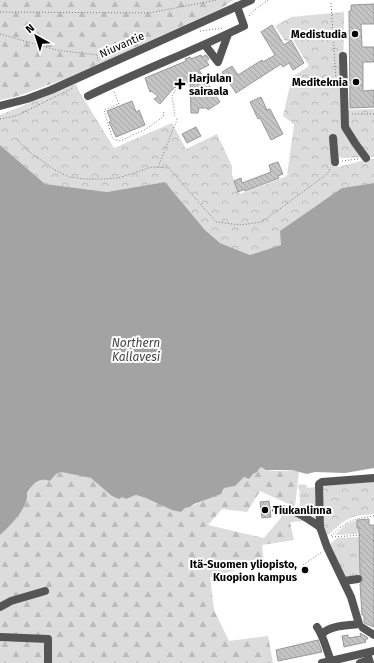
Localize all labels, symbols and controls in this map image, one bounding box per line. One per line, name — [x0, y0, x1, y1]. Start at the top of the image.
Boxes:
north arrow — [16, 16, 56, 56]
text: N — [23, 21, 37, 36]
place label: Medistudia — [291, 28, 347, 41]
street label: Niuvantie — [98, 29, 146, 61]
marker: Medistudia — [350, 29, 360, 39]
place label: Harjulan sairaala — [189, 72, 232, 98]
place label: Mediteknia — [292, 76, 348, 89]
marker: Mediteknia — [351, 77, 361, 87]
marker: Harjulan sairaala — [174, 78, 186, 90]
water label: Northern Kallavesi — [112, 336, 161, 364]
place label: Tiukanlinna — [273, 504, 332, 517]
marker: Tiukanlinna — [260, 505, 270, 515]
place label: Itä-Suomen yliopisto, Kuopion kampus — [190, 558, 298, 584]
marker: Itä-Suomen yliopisto, Kuopion kampus — [300, 565, 310, 575]

